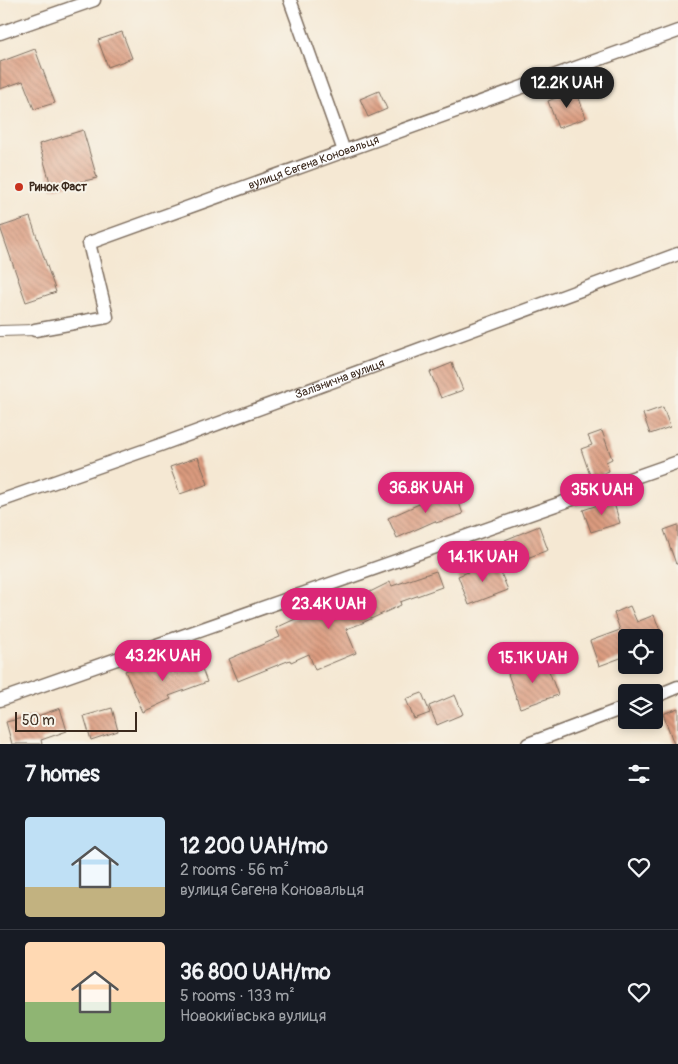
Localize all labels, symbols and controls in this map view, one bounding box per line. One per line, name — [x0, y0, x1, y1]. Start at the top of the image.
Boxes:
pin: 12.2K UAH — [510, 66, 624, 109]
text: 12.2K UAH — [531, 73, 603, 93]
street label: вулиця Євгена Коновальця — [246, 132, 381, 193]
place label: Ринок Фаст — [29, 180, 88, 195]
marker: Ринок Фаст — [13, 181, 25, 193]
street label: Залізнична вулиця — [293, 355, 387, 402]
pin: 36.8K UAH — [369, 472, 483, 514]
pin: 35K UAH — [556, 474, 648, 516]
text: 36.8K UAH — [389, 478, 463, 498]
text: 35K UAH — [571, 480, 633, 500]
pin: 14.1K UAH — [426, 540, 540, 583]
text: 14.1K UAH — [448, 547, 518, 567]
pin: 23.4K UAH — [272, 588, 386, 630]
text: 23.4K UAH — [292, 594, 366, 614]
map controls — [618, 629, 663, 729]
button: locate — [618, 629, 663, 674]
pin: 43.2K UAH — [106, 640, 220, 682]
pin: 15.1K UAH — [476, 642, 590, 684]
text: 43.2K UAH — [126, 646, 200, 666]
text: 15.1K UAH — [499, 648, 567, 668]
button: layers — [618, 684, 663, 729]
scale bar — [15, 709, 138, 732]
text: 50 m — [22, 712, 55, 729]
icon: filters — [625, 760, 653, 788]
text: 7 homes — [25, 761, 100, 788]
text: 12 200 UAH/mo — [180, 833, 328, 860]
icon: home — [65, 837, 125, 897]
icon: heart — [625, 853, 653, 881]
text: 2 rooms · 56 m² — [180, 860, 289, 880]
text: вулиця Євгена Коновальця — [180, 880, 364, 900]
text: 36 800 UAH/mo — [180, 959, 331, 986]
icon: home — [65, 962, 125, 1022]
icon: heart — [625, 978, 653, 1006]
text: 5 rooms · 133 m² — [180, 986, 295, 1006]
text: Новокиївська вулиця — [180, 1006, 326, 1026]

